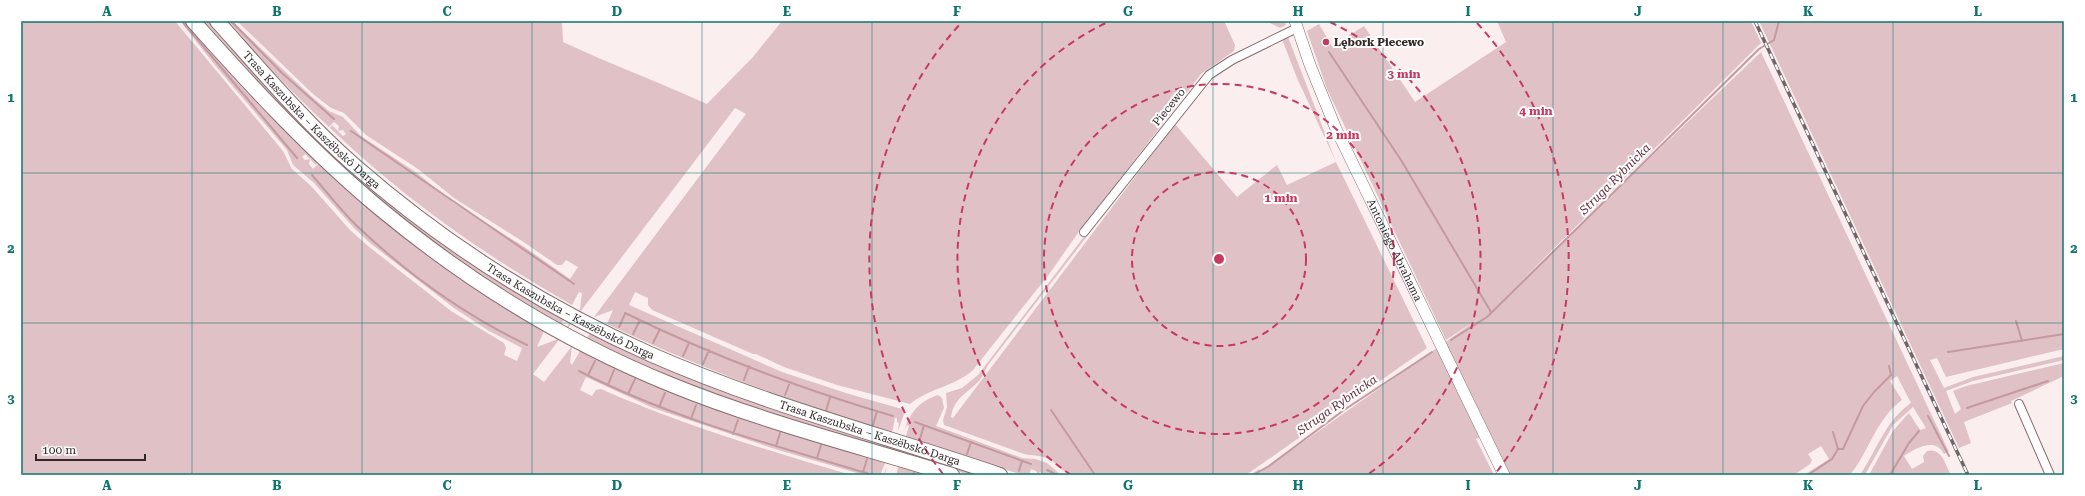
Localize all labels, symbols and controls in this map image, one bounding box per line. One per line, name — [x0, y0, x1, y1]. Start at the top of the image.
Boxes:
text: A — [102, 4, 112, 19]
text: B — [272, 4, 282, 19]
text: C — [442, 4, 452, 19]
text: D — [612, 4, 622, 19]
text: E — [783, 4, 791, 19]
text: F — [953, 4, 961, 19]
text: G — [1123, 4, 1133, 19]
text: H — [1293, 4, 1304, 19]
text: I — [1465, 4, 1471, 19]
text: J — [1634, 4, 1642, 19]
text: K — [1803, 4, 1814, 19]
text: L — [1974, 4, 1982, 19]
place label: Lębork Piecewo — [1334, 36, 1424, 49]
marker: Lębork Piecewo — [1321, 37, 1331, 47]
street label: Trasa Kaszubska – Kaszëbskô Darga — [240, 48, 383, 191]
text: 3 min — [1387, 67, 1421, 81]
street label: Piecewo — [1150, 85, 1188, 128]
text: 1 — [7, 90, 15, 105]
text: 1 — [2070, 90, 2078, 105]
text: 4 min — [1519, 104, 1553, 118]
text: 2 min — [1326, 128, 1360, 142]
water label: Struga Rybnicka — [1576, 141, 1653, 218]
text: 1 min — [1264, 191, 1298, 205]
street label: Antoniego Abrahama — [1364, 197, 1425, 303]
text: 2 — [7, 241, 15, 256]
text: 2 — [2070, 241, 2078, 256]
centre of rings — [1212, 252, 1226, 266]
street label: Trasa Kaszubska – Kaszëbskô Darga — [484, 260, 657, 362]
water label: Struga Rybnicka — [1294, 372, 1380, 438]
text: 3 — [7, 391, 15, 406]
text: 3 — [2070, 391, 2078, 406]
street label: Trasa Kaszubska – Kaszëbskô Darga — [778, 398, 962, 468]
scale bar — [36, 436, 145, 462]
text: 100 m — [42, 443, 76, 457]
text: A — [102, 478, 112, 493]
text: B — [272, 478, 282, 493]
text: C — [442, 478, 452, 493]
text: D — [612, 478, 622, 493]
text: E — [783, 478, 791, 493]
text: F — [953, 478, 961, 493]
text: G — [1123, 478, 1133, 493]
text: H — [1293, 478, 1304, 493]
text: I — [1465, 478, 1471, 493]
text: J — [1634, 478, 1642, 493]
text: K — [1803, 478, 1814, 493]
text: L — [1974, 478, 1982, 493]

